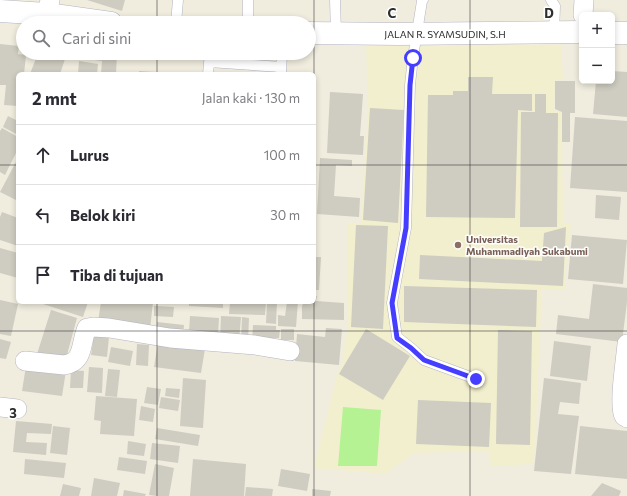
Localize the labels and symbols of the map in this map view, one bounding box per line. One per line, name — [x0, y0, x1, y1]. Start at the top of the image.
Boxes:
text: C — [388, 5, 397, 21]
text: D — [544, 5, 554, 21]
street label: JALAN R. SYAMSUDIN, S.H — [384, 28, 506, 40]
route start — [404, 49, 422, 67]
place label: Universitas Muhammadiyah Sukabumi — [466, 233, 588, 257]
marker: Universitas Muhammadiyah Sukabumi — [453, 240, 463, 250]
route end — [467, 370, 485, 388]
text: 3 — [9, 405, 17, 421]

